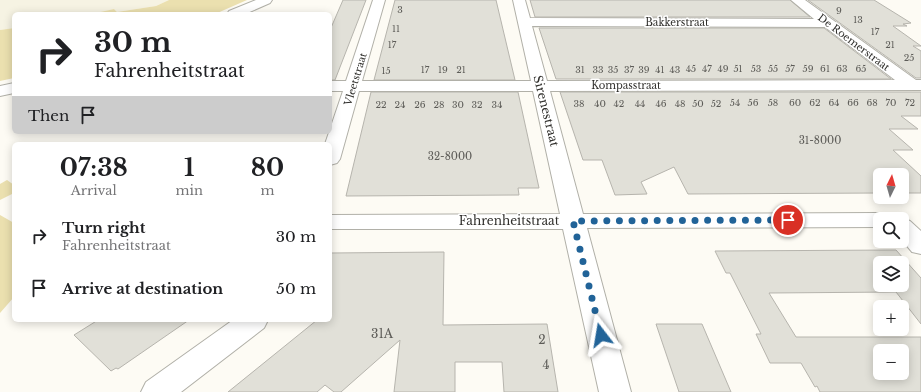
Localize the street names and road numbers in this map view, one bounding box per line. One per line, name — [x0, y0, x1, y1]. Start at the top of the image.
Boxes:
street label: De Roemerstraat — [815, 11, 892, 74]
street label: Bakkerstraat — [645, 16, 709, 29]
street label: Vleetstraat — [341, 51, 370, 108]
street label: Sirenestraat — [530, 74, 563, 149]
street label: Kompasstraat — [591, 79, 661, 92]
street label: Fahrenheitstraat — [459, 213, 560, 228]

